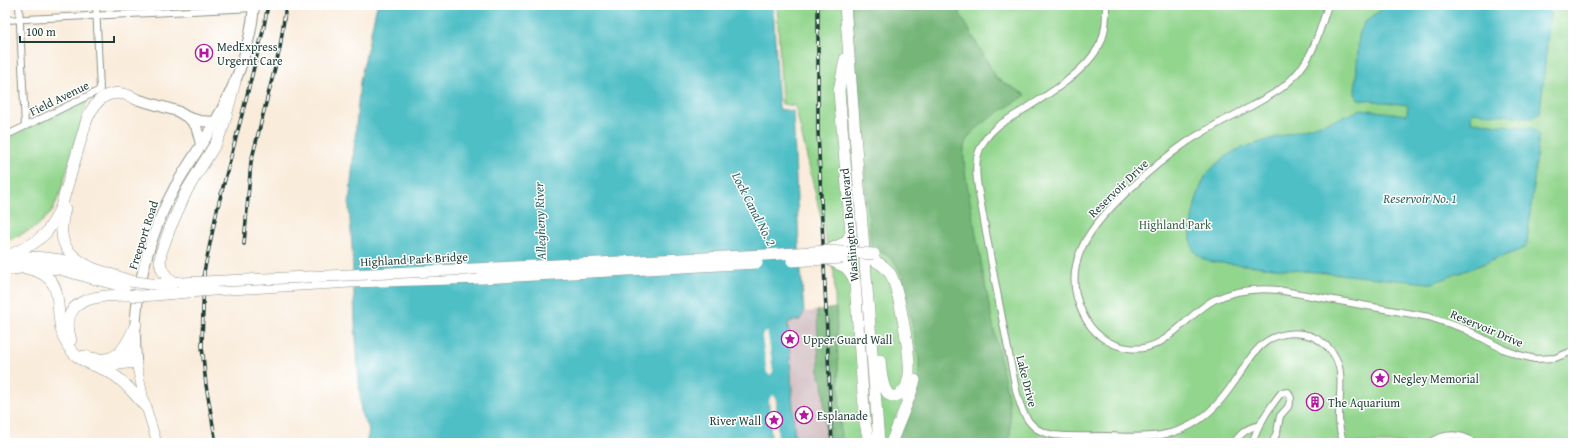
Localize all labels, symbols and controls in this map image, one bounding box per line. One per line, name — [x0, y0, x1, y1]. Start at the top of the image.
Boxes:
scale bar — [20, 18, 114, 44]
text: 100 m — [26, 23, 56, 40]
place label: MedExpress Urgernt Care — [217, 38, 283, 69]
hospital icon: MedExpress Urgernt Care — [194, 43, 214, 63]
street label: Field Avenue — [26, 76, 92, 120]
street label: Reservoir Drive — [1084, 155, 1152, 221]
street label: Washington Boulevard — [836, 167, 862, 282]
water label: Lock Canal No. 2 — [727, 168, 781, 250]
water label: Allegheny River — [529, 181, 551, 261]
water label: Reservoir No. 1 — [1382, 189, 1457, 208]
street label: Freeport Road — [124, 198, 162, 272]
park label: Highland Park — [1139, 216, 1212, 233]
street label: Highland Park Bridge — [360, 248, 469, 270]
street label: Reservoir Drive — [1448, 305, 1526, 351]
place icon: Upper Guard Wall — [780, 329, 800, 349]
place label: Upper Guard Wall — [803, 331, 893, 348]
street label: Lake Drive — [1012, 353, 1042, 409]
place icon: Negley Memorial — [1370, 368, 1390, 388]
place label: Negley Memorial — [1393, 370, 1479, 387]
building icon: The Aquarium — [1305, 392, 1325, 412]
place label: The Aquarium — [1328, 394, 1400, 411]
place icon: Esplanade — [794, 405, 814, 425]
place label: Esplanade — [817, 407, 868, 424]
place icon: River Wall — [764, 410, 784, 430]
place label: River Wall — [710, 412, 762, 429]

